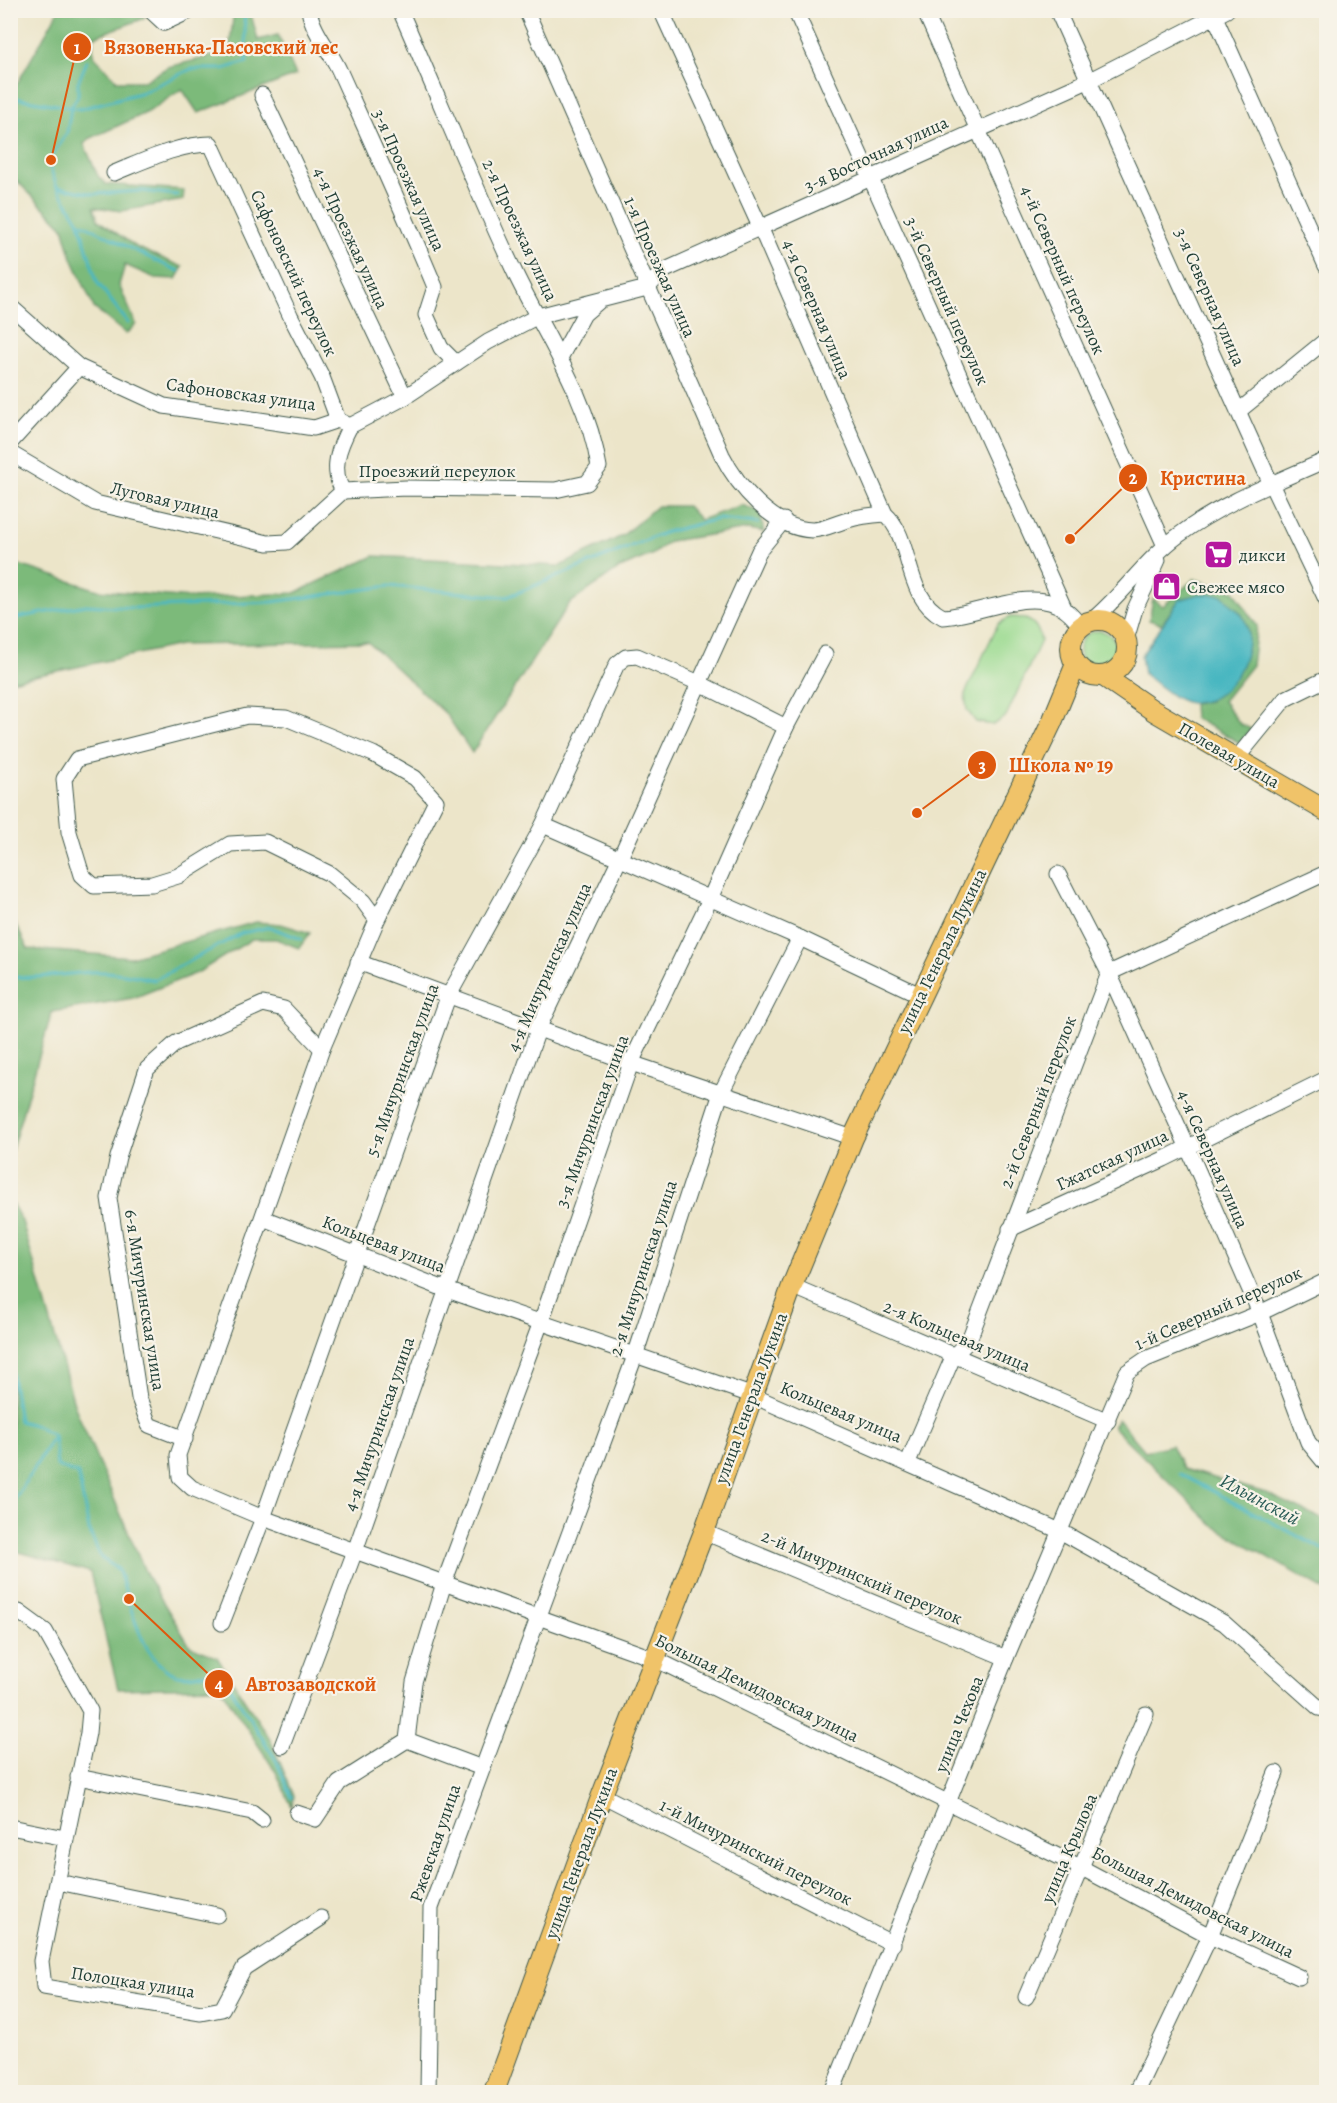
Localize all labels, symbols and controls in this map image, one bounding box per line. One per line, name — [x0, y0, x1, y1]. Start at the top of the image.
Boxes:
callout: Вязовенька-Пасовский лес — [62, 28, 350, 66]
text: Вязовенька-Пасовский лес — [104, 34, 338, 61]
text: 1 — [74, 36, 81, 60]
street label: 3-я Проезжая улица — [367, 105, 451, 255]
street label: 3-я Восточная улица — [800, 110, 953, 198]
street label: 2-я Проезжая улица — [477, 155, 564, 306]
street label: 4-я Проезжая улица — [308, 163, 395, 313]
street label: 4-й Северный переулок — [1015, 182, 1111, 358]
street label: Сафоновский переулок — [245, 186, 343, 360]
street label: 1-я Проезжая улица — [618, 193, 702, 342]
street label: 3-й Северный переулок — [899, 213, 995, 389]
street label: 3-я Северная улица — [1169, 224, 1251, 370]
street label: 4-я Северная улица — [777, 236, 857, 383]
street label: Сафоновская улица — [165, 372, 318, 416]
street label: Проезжий переулок — [358, 459, 516, 483]
callout: Кристина — [1118, 459, 1258, 497]
text: Кристина — [1160, 465, 1247, 492]
text: 2 — [1129, 466, 1138, 490]
street label: Луговая улица — [108, 476, 222, 524]
supermarket icon: дикси — [1202, 539, 1234, 571]
place label: дикси — [1238, 543, 1286, 567]
shop icon: Свежее мясо — [1150, 571, 1182, 603]
place label: Свежее мясо — [1187, 575, 1285, 599]
street label: Полевая улица — [1174, 716, 1285, 794]
callout: Школа № 19 — [967, 746, 1125, 784]
text: Школа № 19 — [1009, 752, 1113, 779]
text: 3 — [978, 754, 986, 778]
street label: улица Генерала Лукина — [891, 864, 993, 1038]
street label: 4-я Мичуринская улица — [501, 878, 597, 1055]
street label: 5-я Мичуринская улица — [359, 979, 445, 1160]
street label: 2-й Северный переулок — [994, 1012, 1082, 1192]
street label: 3-я Мичуринская улица — [550, 1031, 635, 1211]
street label: 4-я Северная улица — [1172, 1086, 1255, 1233]
street label: Гжатская улица — [1052, 1123, 1173, 1196]
street label: 2-я Мичуринская улица — [603, 1176, 683, 1359]
street label: 6-я Мичуринская улица — [119, 1208, 171, 1393]
street label: Кольцевая улица — [319, 1209, 450, 1279]
street label: 1-й Северный переулок — [1131, 1260, 1305, 1356]
street label: 2-я Кольцевая улица — [880, 1294, 1035, 1378]
street label: улица Генерала Лукина — [708, 1308, 793, 1488]
street label: 4-я Мичуринская улица — [338, 1333, 420, 1514]
street label: Кольцевая улица — [776, 1376, 906, 1449]
water label: Ильинский — [1215, 1467, 1304, 1532]
street label: 2-й Мичуринский переулок — [758, 1524, 966, 1630]
street label: Большая Демидовская улица — [651, 1628, 864, 1748]
callout: Автозаводской — [204, 1665, 388, 1703]
text: Автозаводской — [245, 1671, 376, 1698]
street label: улица Чехова — [928, 1671, 990, 1777]
text: 4 — [215, 1672, 224, 1696]
street label: улица Генерала Лукина — [538, 1763, 623, 1943]
street label: Ржевская улица — [404, 1780, 467, 1905]
street label: улица Крылова — [1035, 1789, 1103, 1907]
street label: 1-й Мичуринский переулок — [655, 1793, 857, 1911]
street label: Большая Демидовская улица — [1088, 1840, 1299, 1964]
street label: Полоцкая улица — [69, 1960, 197, 2004]

